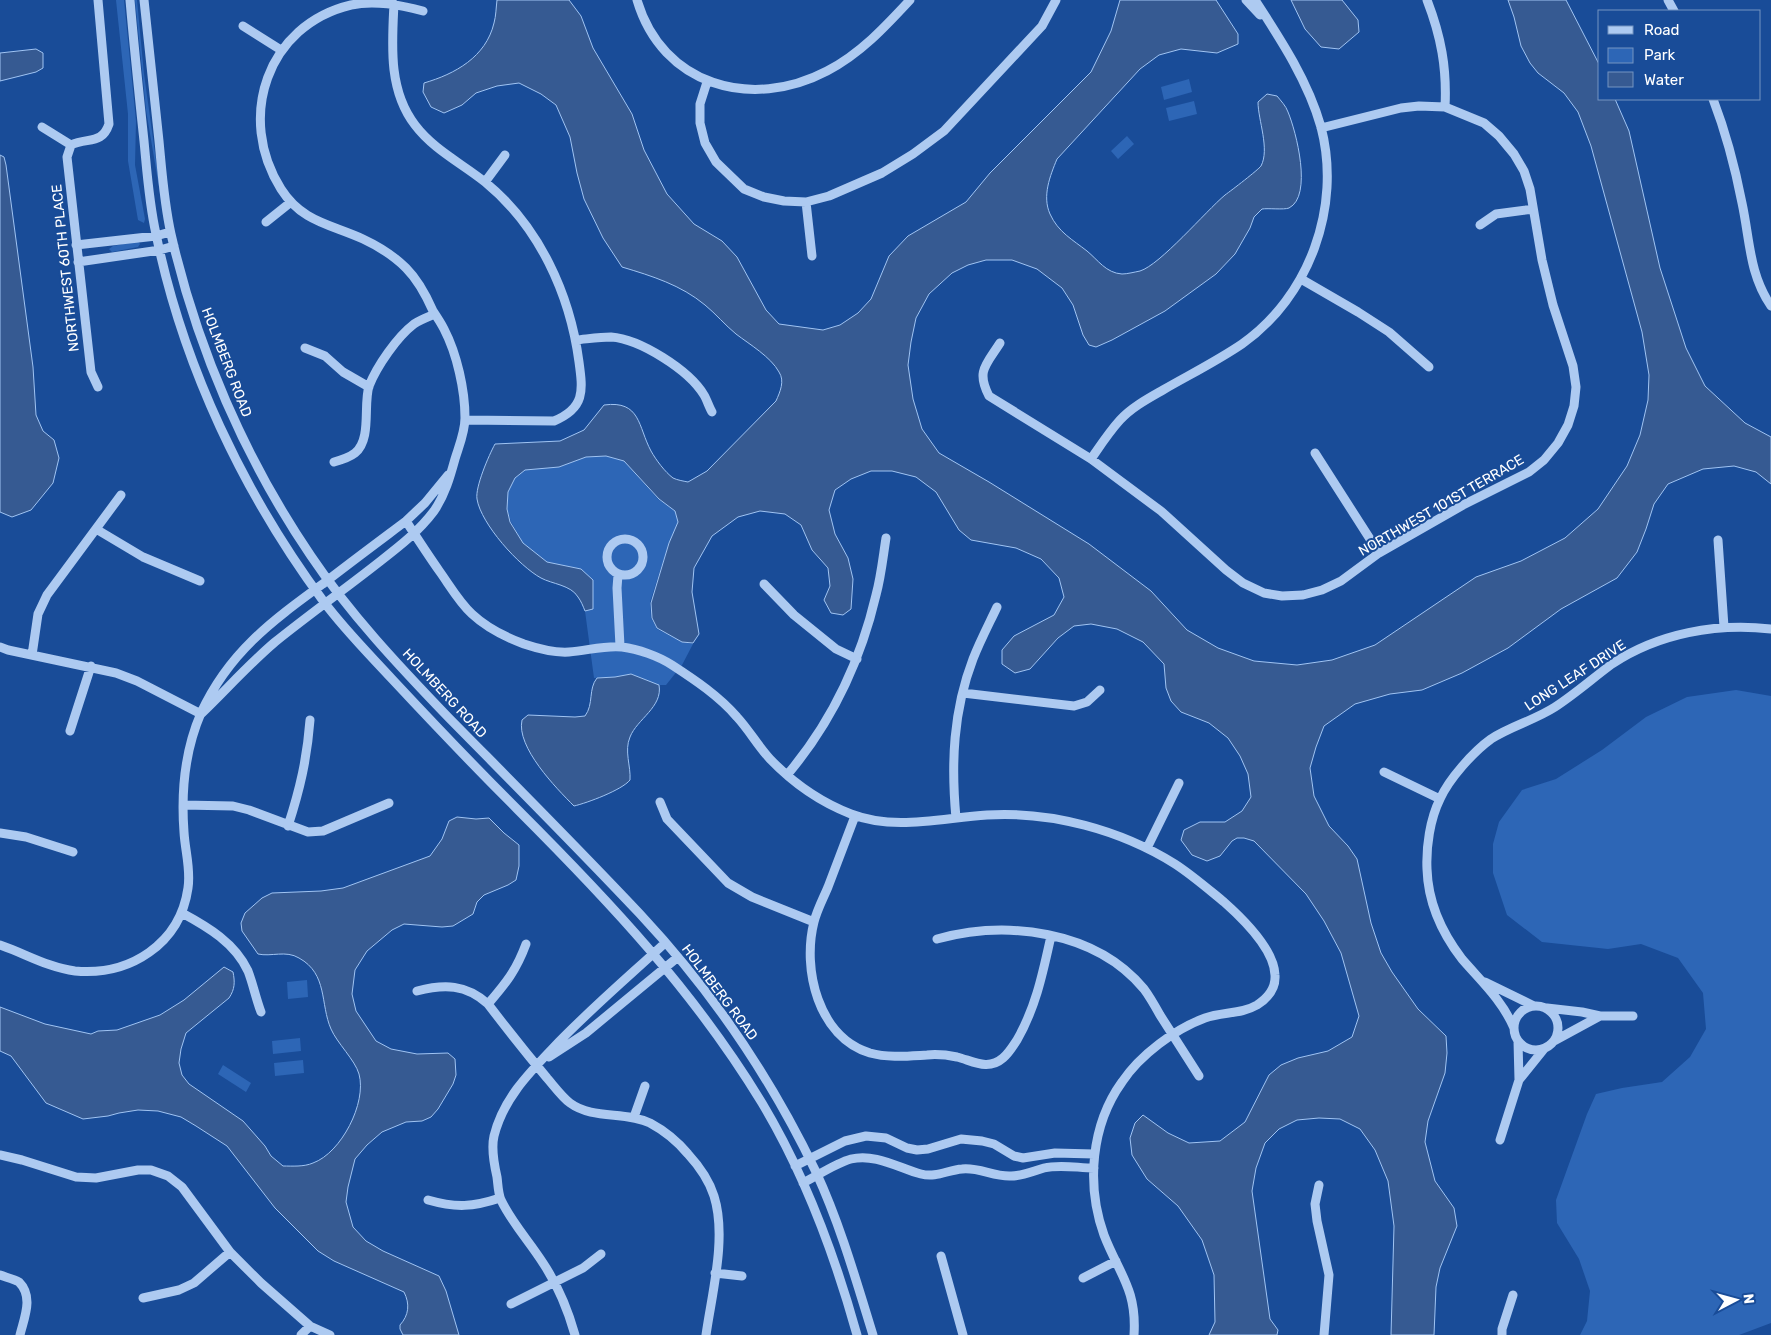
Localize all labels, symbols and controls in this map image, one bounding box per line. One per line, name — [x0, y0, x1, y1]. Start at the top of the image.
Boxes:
legend — [1598, 10, 1761, 100]
text: Road — [1644, 21, 1680, 39]
text: Park — [1644, 46, 1675, 64]
text: Water — [1644, 71, 1684, 89]
street label: NORTHWEST 60TH PLACE — [48, 183, 83, 353]
street label: HOLMBERG ROAD — [198, 305, 255, 419]
street label: NORTHWEST 101ST TERRACE — [1356, 451, 1527, 560]
street label: LONG LEAF DRIVE — [1521, 636, 1629, 715]
street label: HOLMBERG ROAD — [399, 645, 490, 742]
street label: HOLMBERG ROAD — [678, 941, 761, 1044]
north arrow — [1711, 1275, 1761, 1325]
text: N — [1739, 1293, 1757, 1305]

